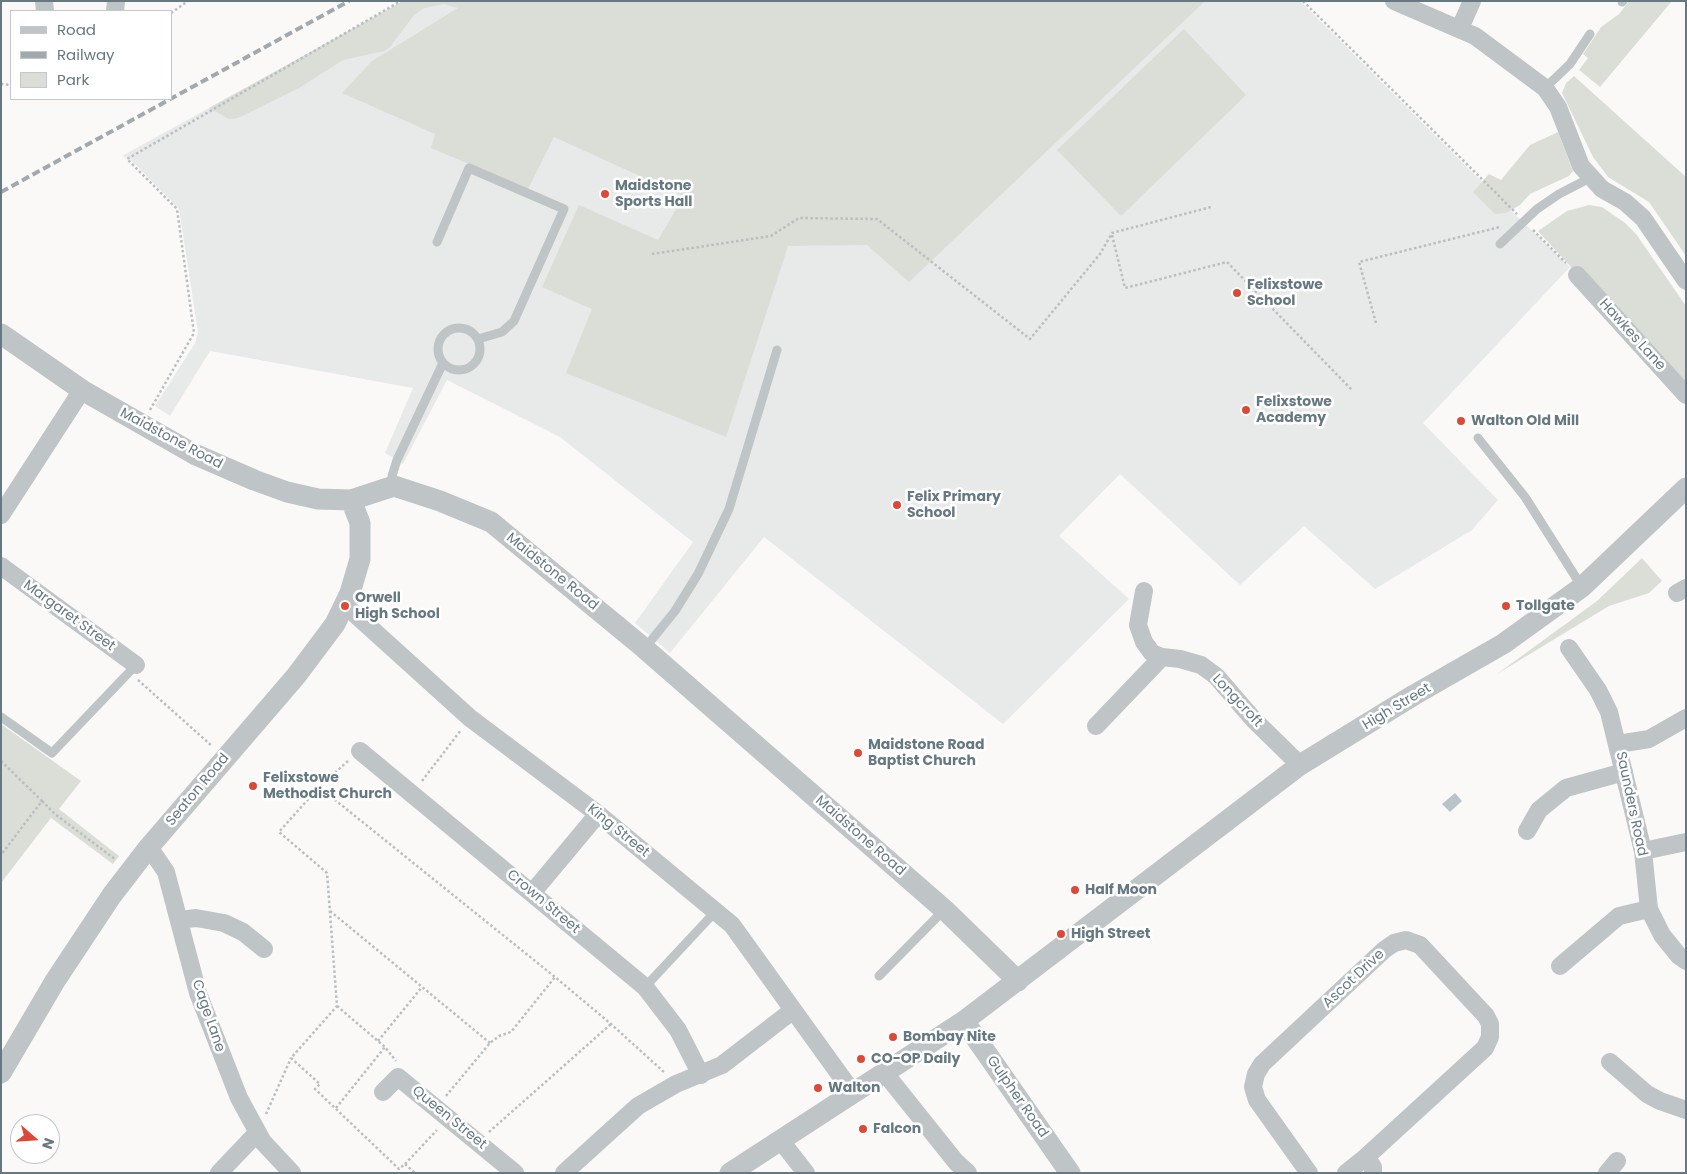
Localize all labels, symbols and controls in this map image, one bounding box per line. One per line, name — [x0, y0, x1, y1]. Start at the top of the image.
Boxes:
legend — [10, 10, 172, 100]
text: Road — [57, 19, 96, 40]
text: Railway — [57, 44, 115, 65]
text: Park — [57, 69, 89, 90]
place label: Maidstone Sports Hall — [615, 178, 692, 210]
marker: Maidstone Sports Hall — [599, 188, 611, 200]
place label: Felixstowe School — [1247, 277, 1323, 310]
marker: Felixstowe School — [1231, 287, 1243, 299]
street label: Hawkes Lane — [1595, 296, 1669, 374]
place label: Felixstowe Academy — [1256, 394, 1332, 427]
marker: Felixstowe Academy — [1240, 404, 1252, 416]
street label: Maidstone Road — [117, 405, 225, 473]
place label: Walton Old Mill — [1471, 413, 1579, 429]
marker: Walton Old Mill — [1455, 415, 1467, 427]
place label: Felix Primary School — [907, 489, 1001, 522]
marker: Felix Primary School — [891, 499, 903, 511]
street label: Maidstone Road — [503, 530, 601, 614]
street label: Margaret Street — [20, 577, 118, 655]
place label: Orwell High School — [355, 590, 440, 622]
place label: Tollgate — [1516, 598, 1575, 614]
marker: Orwell High School — [339, 600, 351, 612]
marker: Tollgate — [1500, 600, 1512, 612]
street label: Longcroft — [1208, 671, 1266, 731]
street label: High Street — [1360, 680, 1434, 734]
place label: Maidstone Road Baptist Church — [868, 737, 984, 770]
marker: Maidstone Road Baptist Church — [852, 747, 864, 759]
street label: Seaton Road — [163, 750, 233, 830]
street label: Saunders Road — [1612, 750, 1650, 858]
place label: Felixstowe Methodist Church — [263, 770, 392, 802]
marker: Felixstowe Methodist Church — [247, 780, 259, 792]
street label: Maidstone Road — [812, 792, 908, 880]
street label: King Street — [584, 801, 652, 861]
street label: Crown Street — [503, 867, 583, 937]
place label: Half Moon — [1085, 882, 1157, 898]
marker: Half Moon — [1069, 884, 1081, 896]
place label: High Street — [1071, 926, 1150, 942]
marker: High Street — [1055, 928, 1067, 940]
street label: Ascot Drive — [1320, 946, 1388, 1012]
street label: Cage Lane — [188, 978, 228, 1054]
place label: Bombay Nite — [903, 1029, 996, 1045]
marker: Bombay Nite — [887, 1031, 899, 1043]
place label: CO-OP Daily — [871, 1051, 960, 1067]
marker: CO-OP Daily — [855, 1053, 867, 1065]
street label: Gulpher Road — [983, 1053, 1051, 1141]
place label: Walton — [828, 1080, 880, 1096]
marker: Walton — [812, 1082, 824, 1094]
street label: Queen Street — [408, 1083, 490, 1153]
north arrow — [10, 1114, 60, 1164]
place label: Falcon — [873, 1121, 921, 1137]
marker: Falcon — [857, 1123, 869, 1135]
text: N — [37, 1135, 59, 1152]

